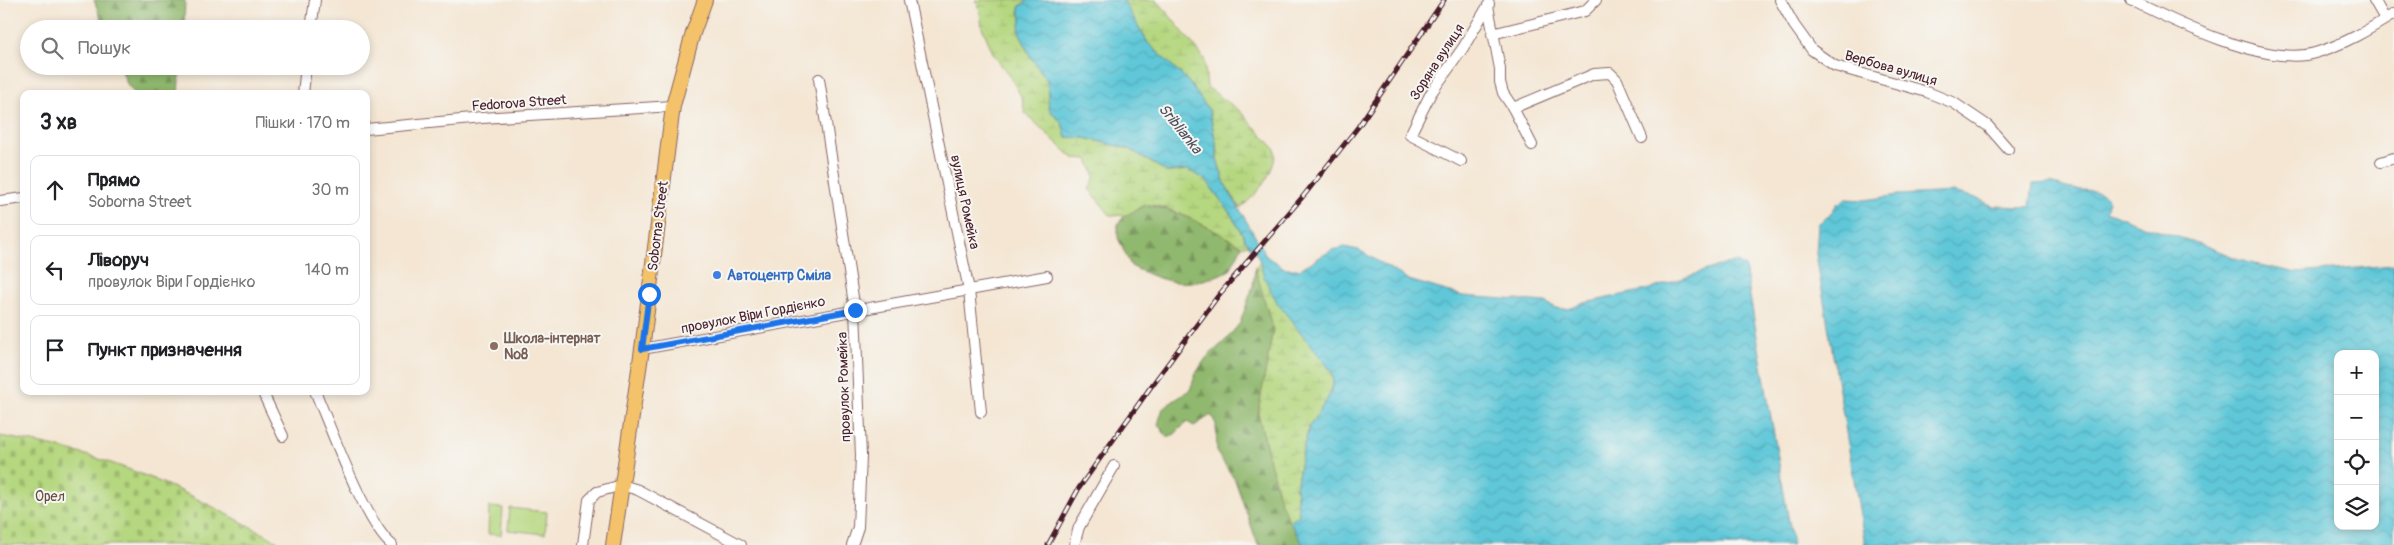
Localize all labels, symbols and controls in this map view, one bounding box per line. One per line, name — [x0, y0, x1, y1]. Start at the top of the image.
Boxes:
search box — [20, 20, 370, 75]
street label: Зоряна вулиця — [1406, 21, 1468, 103]
icon: search — [38, 34, 66, 62]
text: Пошук — [78, 36, 131, 60]
street label: Вербова вулиця — [1843, 47, 1939, 89]
street label: Fedorova Street — [471, 91, 567, 115]
water label: Sriblianka — [1154, 100, 1206, 159]
text: 3 хв — [40, 109, 77, 136]
text: Пішки · 170 m — [255, 113, 350, 133]
street label: вулиця Ромейка — [947, 153, 983, 251]
text: Прямо — [88, 168, 140, 192]
icon: ahead — [41, 176, 69, 204]
text: 30 m — [311, 180, 349, 200]
street label: Soborna Street — [644, 180, 672, 272]
text: Soborna Street — [88, 192, 191, 212]
text: Ліворуч — [88, 248, 149, 272]
icon: left — [41, 256, 69, 284]
text: 140 m — [305, 260, 349, 280]
place label: Автоцентр Сміла — [727, 267, 832, 284]
marker: Автоцентр Сміла — [711, 269, 723, 281]
text: провулок Віри Гордієнко — [88, 272, 255, 292]
route start — [638, 283, 661, 306]
street label: провулок Віри Гордієнко — [679, 293, 827, 337]
route end — [844, 299, 867, 322]
place label: Школа-інтернат №8 — [503, 330, 602, 363]
street label: провулок Ромейка — [834, 332, 854, 442]
icon: arrive — [41, 336, 69, 364]
text: Пункт призначення — [88, 338, 242, 362]
marker: Школа-інтернат №8 — [488, 340, 500, 352]
map controls — [2334, 350, 2379, 530]
button: + — [2334, 350, 2379, 395]
button: − — [2334, 395, 2379, 440]
button: locate — [2334, 440, 2379, 485]
button: layers — [2334, 485, 2379, 530]
park label: Орел — [35, 488, 65, 505]

